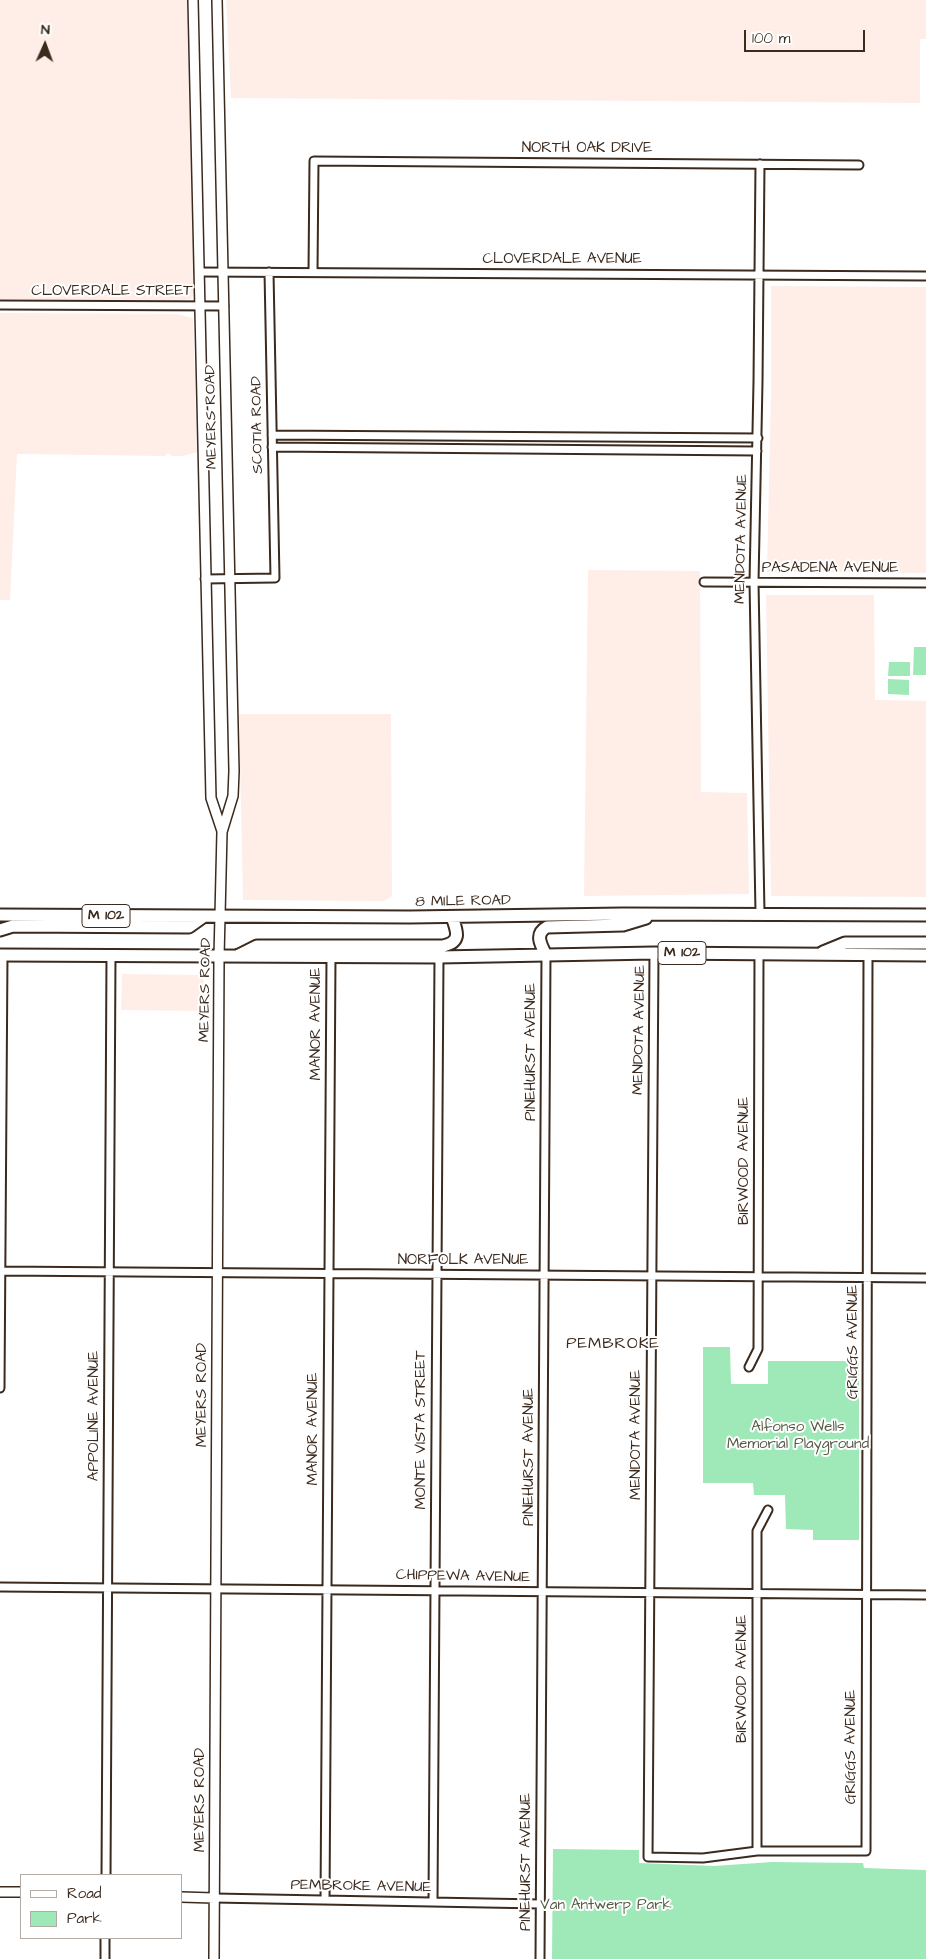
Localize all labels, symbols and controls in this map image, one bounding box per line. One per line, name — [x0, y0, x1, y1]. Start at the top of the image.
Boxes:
north arrow — [20, 20, 70, 70]
text: N — [41, 20, 50, 40]
scale bar — [746, 20, 867, 52]
text: 100 m — [752, 28, 791, 49]
street label: NORTH OAK DRIVE — [522, 140, 652, 158]
street label: CLOVERDALE AVENUE — [482, 251, 642, 269]
street label: CLOVERDALE STREET — [31, 283, 193, 301]
street label: MEYERS ROAD — [202, 365, 222, 469]
street label: SCOTIA ROAD — [248, 376, 268, 474]
street label: MENDOTA AVENUE — [732, 474, 752, 604]
street label: PASADENA AVENUE — [762, 560, 898, 578]
street label: 8 MILE ROAD — [415, 892, 511, 912]
road number: M 102 — [82, 904, 130, 928]
street label: MEYERS ROAD — [196, 938, 216, 1042]
road number: M 102 — [658, 941, 706, 964]
street label: MENDOTA AVENUE — [630, 965, 650, 1095]
street label: MANOR AVENUE — [308, 968, 326, 1080]
street label: PINEHURST AVENUE — [523, 983, 541, 1121]
street label: BIRWOOD AVENUE — [736, 1097, 754, 1225]
street label: NORFOLK AVENUE — [398, 1252, 528, 1270]
street label: GRIGGS AVENUE — [845, 1285, 863, 1399]
district label: PEMBROKE — [565, 1335, 661, 1355]
street label: MEYERS ROAD — [194, 1343, 212, 1447]
street label: MONTE VISTA STREET — [413, 1350, 431, 1510]
street label: APPOLINE AVENUE — [86, 1351, 104, 1481]
street label: MENDOTA AVENUE — [628, 1370, 646, 1500]
street label: MANOR AVENUE — [305, 1373, 323, 1485]
street label: PINEHURST AVENUE — [521, 1388, 539, 1526]
park label: Alfonso Wells Memorial Playground — [727, 1419, 869, 1454]
street label: CHIPPEWA AVENUE — [396, 1567, 530, 1587]
street label: BIRWOOD AVENUE — [734, 1615, 752, 1743]
street label: GRIGGS AVENUE — [843, 1690, 861, 1804]
street label: MEYERS ROAD — [192, 1748, 210, 1852]
street label: PINEHURST AVENUE — [518, 1793, 536, 1931]
legend — [20, 1874, 182, 1939]
street label: PEMBROKE AVENUE — [290, 1877, 432, 1897]
text: Road — [67, 1883, 101, 1904]
park label: Van Antwerp Park — [540, 1897, 672, 1915]
text: Park — [67, 1908, 102, 1929]

